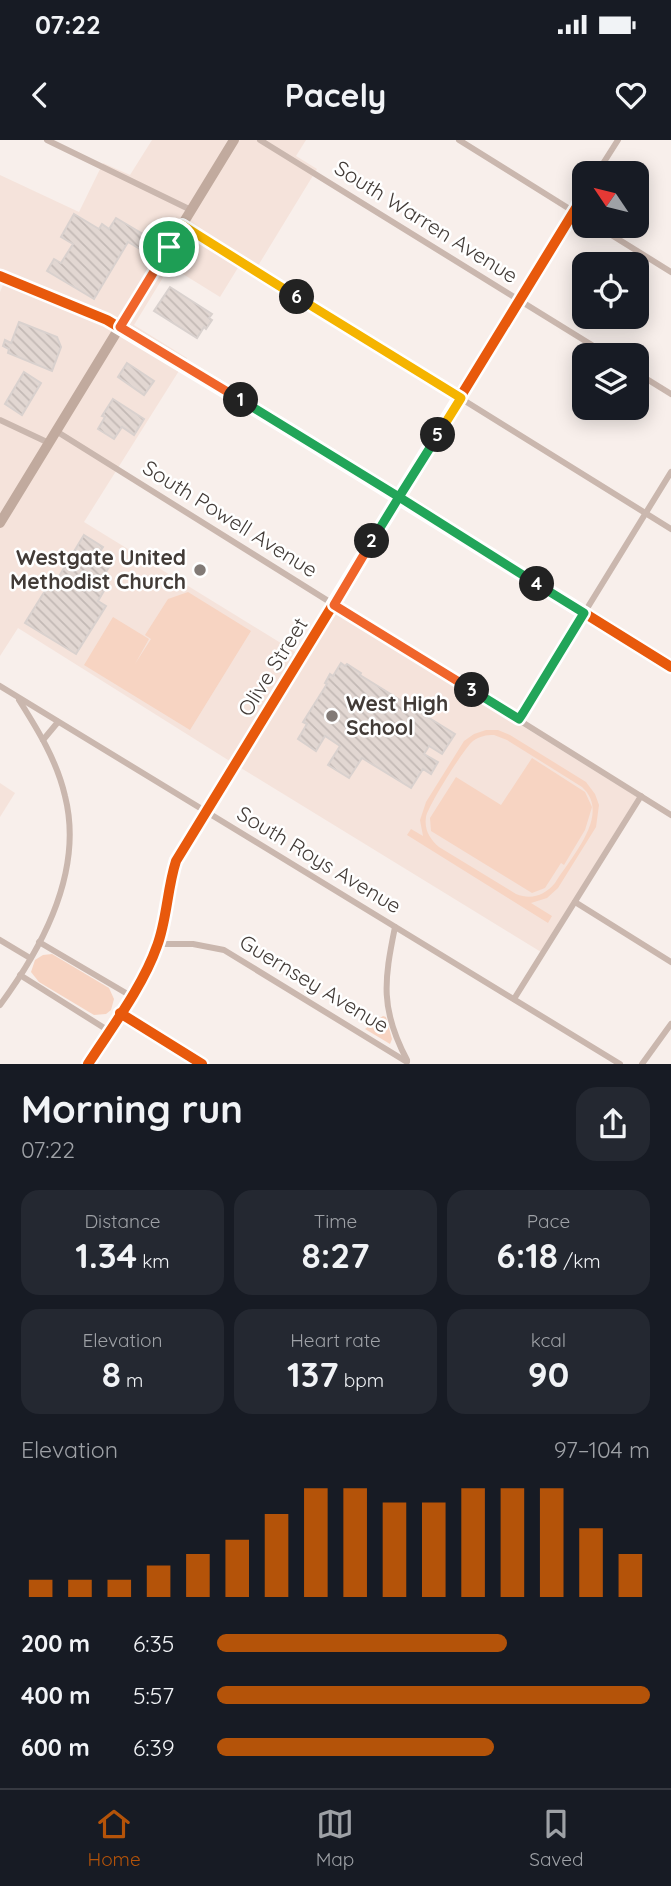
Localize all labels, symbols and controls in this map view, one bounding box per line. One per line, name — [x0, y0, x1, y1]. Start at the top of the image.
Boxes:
text: 07:22 — [35, 8, 101, 41]
text: Pacely — [285, 75, 386, 115]
icon: back — [21, 76, 59, 114]
icon: heart — [612, 76, 650, 114]
street label: South Warren Avenue — [330, 154, 523, 288]
north arrow — [572, 161, 649, 238]
map controls — [572, 161, 649, 420]
pin — [139, 217, 199, 277]
icon: arrive — [150, 228, 188, 266]
button: locate — [572, 252, 649, 329]
pin: 6 — [280, 280, 314, 314]
text: 6 — [291, 284, 302, 308]
button: layers — [572, 343, 649, 420]
pin: 1 — [224, 383, 258, 418]
text: 1 — [237, 387, 244, 411]
pin: 5 — [420, 418, 456, 452]
text: 5 — [432, 422, 443, 446]
street label: South Powell Avenue — [138, 454, 323, 582]
pin: 2 — [354, 524, 390, 558]
text: 2 — [366, 528, 377, 552]
place label: Westgate United Methodist Church — [10, 544, 186, 594]
marker: Westgate United Methodist Church — [192, 562, 208, 578]
pin: 4 — [520, 566, 554, 602]
text: 4 — [531, 571, 542, 595]
street label: Olive Street — [232, 612, 313, 721]
pin: 3 — [454, 672, 490, 708]
text: 3 — [466, 677, 477, 701]
place label: West High School — [346, 690, 448, 740]
marker: West High School — [324, 708, 340, 724]
street label: South Roys Avenue — [233, 800, 406, 918]
street label: Guernsey Avenue — [235, 928, 394, 1038]
text: Morning run — [21, 1085, 243, 1133]
button: share — [576, 1087, 650, 1161]
text: 07:22 — [21, 1135, 75, 1164]
text: Distance — [84, 1209, 161, 1233]
text: Time — [314, 1209, 357, 1233]
text: Pace — [527, 1209, 570, 1233]
text: 1.34 — [75, 1233, 137, 1277]
text: 8:27 — [302, 1233, 369, 1277]
text: 6:18 — [496, 1233, 558, 1277]
text: km — [137, 1249, 170, 1273]
text: /km — [558, 1249, 601, 1273]
text: Elevation — [82, 1328, 163, 1352]
text: Heart rate — [290, 1328, 381, 1352]
text: kcal — [531, 1328, 566, 1352]
text: 8 — [102, 1352, 121, 1396]
text: 137 — [287, 1352, 339, 1396]
text: 90 — [528, 1352, 569, 1396]
text: m — [121, 1368, 143, 1392]
text: bpm — [339, 1368, 384, 1392]
text: Elevation — [21, 1435, 118, 1464]
text: 97–104 m — [554, 1435, 650, 1464]
text: 200 m — [21, 1629, 90, 1658]
text: 6:35 — [133, 1629, 174, 1658]
text: 400 m — [21, 1681, 90, 1710]
text: 5:57 — [133, 1681, 174, 1710]
text: 600 m — [21, 1733, 90, 1762]
text: 6:39 — [133, 1733, 175, 1762]
tab: Home — [87, 1805, 141, 1871]
tab: Map — [316, 1805, 354, 1871]
tab: Saved — [529, 1805, 584, 1871]

